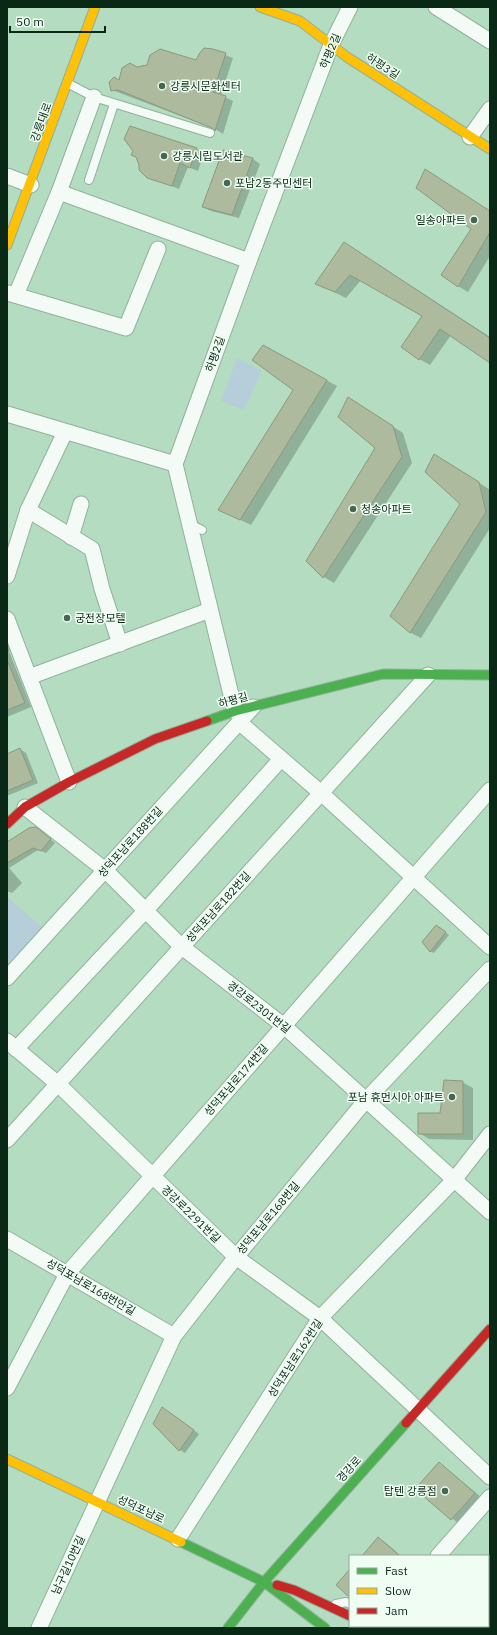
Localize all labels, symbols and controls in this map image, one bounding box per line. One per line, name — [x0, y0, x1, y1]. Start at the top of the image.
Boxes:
scale bar — [10, 8, 105, 34]
text: 50 m — [16, 14, 44, 29]
street label: 하평2길 — [316, 31, 344, 71]
street label: 하평3길 — [364, 50, 402, 82]
place label: 강릉시문화센터 — [170, 79, 241, 93]
marker: 강릉시문화센터 — [157, 81, 167, 91]
street label: 강릉대로 — [27, 101, 55, 143]
place label: 강릉시립도서관 — [172, 149, 243, 163]
marker: 강릉시립도서관 — [159, 151, 169, 161]
place label: 포남2동주민센터 — [235, 176, 312, 190]
marker: 포남2동주민센터 — [222, 178, 232, 188]
place label: 일송아파트 — [415, 213, 466, 227]
marker: 일송아파트 — [469, 215, 479, 225]
street label: 하평2길 — [202, 334, 228, 374]
place label: 청송아파트 — [361, 502, 412, 516]
marker: 청송아파트 — [348, 504, 358, 514]
place label: 궁전장모텔 — [75, 611, 126, 625]
marker: 궁전장모텔 — [62, 613, 72, 623]
street label: 하평길 — [216, 689, 250, 711]
street label: 성덕포남로188번길 — [94, 804, 166, 880]
street label: 성덕포남로182번길 — [182, 869, 254, 945]
street label: 경강로2301번길 — [224, 978, 294, 1036]
street label: 성덕포남로174번길 — [201, 1041, 271, 1119]
place label: 포남 휴먼시아 아파트 — [348, 1090, 444, 1104]
marker: 포남 휴먼시아 아파트 — [447, 1092, 457, 1102]
street label: 성덕포남로168번길 — [234, 1179, 302, 1257]
street label: 경강로2291번길 — [158, 1182, 224, 1246]
street label: 성덕포남로168번안길 — [44, 1256, 138, 1318]
street label: 성덕포남로162번길 — [264, 1316, 326, 1400]
street label: 경강로 — [334, 1453, 364, 1485]
place label: 탑텐 강릉점 — [384, 1484, 437, 1498]
marker: 탑텐 강릉점 — [440, 1486, 450, 1496]
street label: 성덕포남로 — [115, 1492, 167, 1526]
street label: 남구길10번길 — [48, 1533, 88, 1597]
legend — [349, 1555, 489, 1627]
text: Fast — [385, 1563, 408, 1578]
text: Slow — [385, 1583, 411, 1598]
text: Jam — [385, 1603, 408, 1618]

